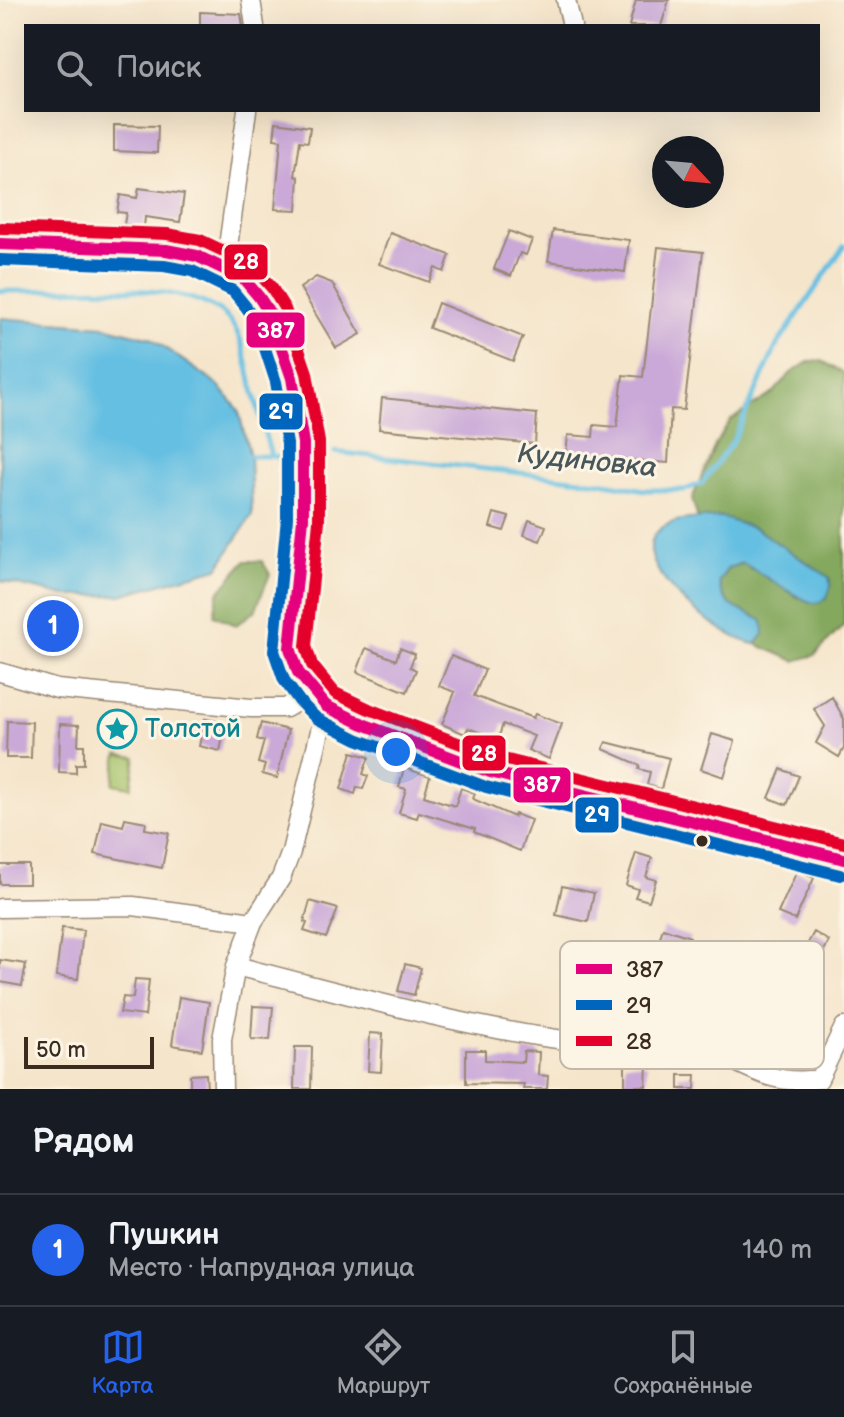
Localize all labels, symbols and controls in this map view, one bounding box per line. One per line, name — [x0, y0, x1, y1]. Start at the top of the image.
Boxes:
search box — [24, 24, 820, 112]
icon: search — [52, 46, 96, 90]
text: Поиск — [116, 50, 202, 86]
north arrow — [652, 136, 724, 208]
line badge: 28 — [223, 243, 269, 281]
text: 28 — [233, 249, 259, 276]
line badge: 387 — [245, 311, 306, 349]
text: 387 — [257, 318, 295, 345]
line badge: 29 — [258, 392, 304, 431]
text: 29 — [268, 399, 294, 426]
water label: Кудиновка — [516, 437, 658, 485]
pin: 1 — [27, 596, 79, 656]
place icon: Толстой — [96, 708, 138, 750]
place label: Толстой — [145, 714, 241, 745]
your location — [376, 732, 416, 772]
line badge: 28 — [461, 734, 507, 772]
text: 28 — [471, 741, 497, 768]
line badge: 387 — [512, 766, 572, 804]
text: 387 — [523, 772, 561, 799]
line badge: 29 — [574, 796, 620, 834]
text: 29 — [584, 802, 610, 829]
unlabelled marker — [694, 833, 710, 849]
legend — [560, 941, 824, 1069]
text: 387 — [626, 957, 663, 984]
text: 29 — [626, 993, 652, 1020]
text: 28 — [626, 1029, 652, 1056]
scale bar — [24, 1033, 154, 1069]
text: 50 m — [36, 1037, 86, 1064]
text: Рядом — [32, 1121, 134, 1162]
text: Пушкин — [108, 1217, 219, 1253]
text: 1 — [53, 1235, 63, 1266]
text: 140 m — [742, 1235, 812, 1266]
text: Место · Напрудная улица — [108, 1253, 415, 1284]
tab: Карта — [92, 1325, 154, 1400]
tab: Маршрут — [337, 1325, 430, 1400]
tab: Сохранённые — [613, 1325, 752, 1400]

